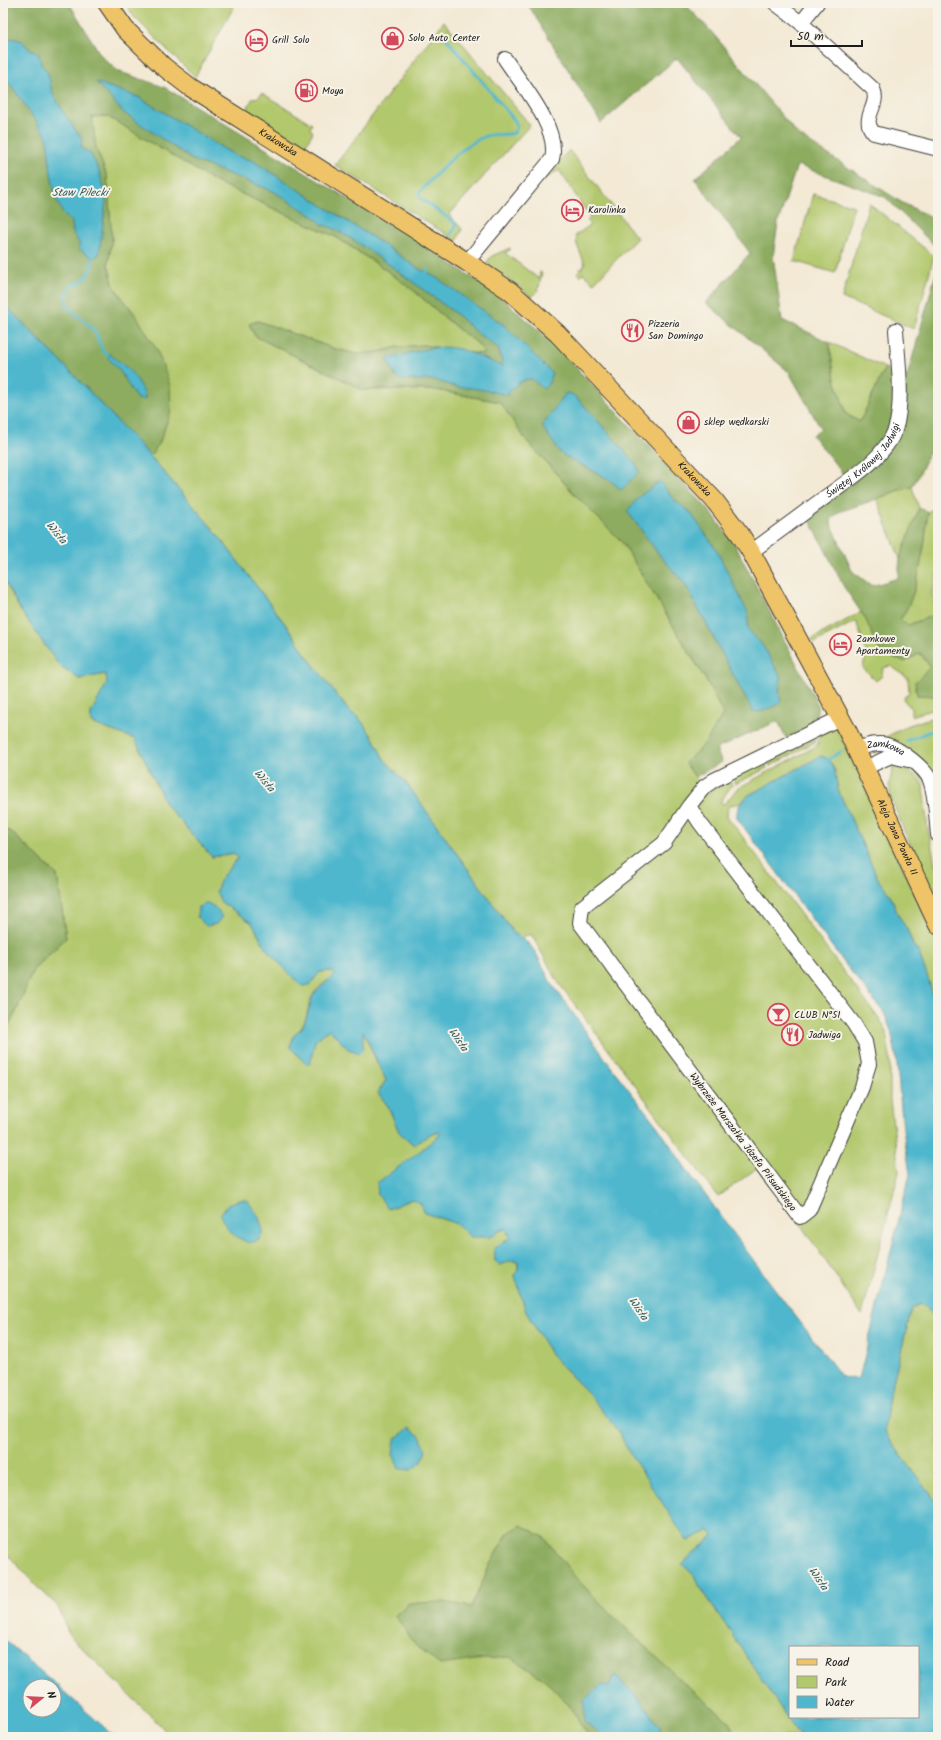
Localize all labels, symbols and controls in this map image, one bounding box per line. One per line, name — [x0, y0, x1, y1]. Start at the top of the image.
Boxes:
scale bar — [791, 22, 862, 48]
shop icon: Solo Auto Center — [380, 25, 406, 51]
hotel icon: Grill Solo — [243, 27, 269, 53]
text: 50 m — [797, 27, 824, 46]
place label: Solo Auto Center — [408, 30, 480, 46]
place label: Grill Solo — [272, 32, 310, 48]
fuel station icon: Moya — [294, 78, 320, 104]
place label: Moya — [322, 83, 344, 99]
street label: Krakowska — [255, 124, 301, 161]
water label: Staw Pilecki — [52, 184, 110, 202]
hotel icon: Karolinka — [559, 197, 585, 223]
place label: Karolinka — [588, 202, 626, 218]
place label: Pizzeria San Domingo — [648, 316, 704, 344]
restaurant icon: Pizzeria San Domingo — [620, 317, 646, 343]
shop icon: sklep wędkarski — [675, 409, 701, 435]
place label: sklep wędkarski — [704, 414, 769, 430]
street label: Świętej Królowej Jadwigi — [822, 421, 905, 502]
street label: Krakowska — [674, 458, 715, 501]
water label: Wisła — [41, 518, 71, 549]
place label: Zamkowe Apartamenty — [856, 631, 910, 659]
hotel icon: Zamkowe Apartamenty — [828, 632, 854, 658]
street label: Zamkowa — [865, 736, 908, 761]
water label: Wisła — [249, 766, 279, 797]
street label: Aleja Jana Pawła II — [872, 796, 922, 878]
bar icon: CLUB N°51 — [766, 1002, 792, 1028]
place label: CLUB N°51 — [794, 1007, 840, 1023]
restaurant icon: Jadwiga — [779, 1022, 805, 1048]
water label: Wisła — [444, 1025, 473, 1056]
place label: Jadwiga — [808, 1027, 841, 1043]
street label: Wybrzeże Marszałka Józefa Piłsudskiego — [685, 1069, 801, 1215]
water label: Wisła — [624, 1294, 653, 1325]
water label: Wisła — [804, 1564, 833, 1595]
legend — [789, 1646, 919, 1718]
text: Road — [825, 1653, 850, 1672]
text: Park — [825, 1673, 847, 1692]
north arrow — [22, 1678, 62, 1718]
text: N — [41, 1689, 60, 1701]
text: Water — [825, 1693, 855, 1712]

